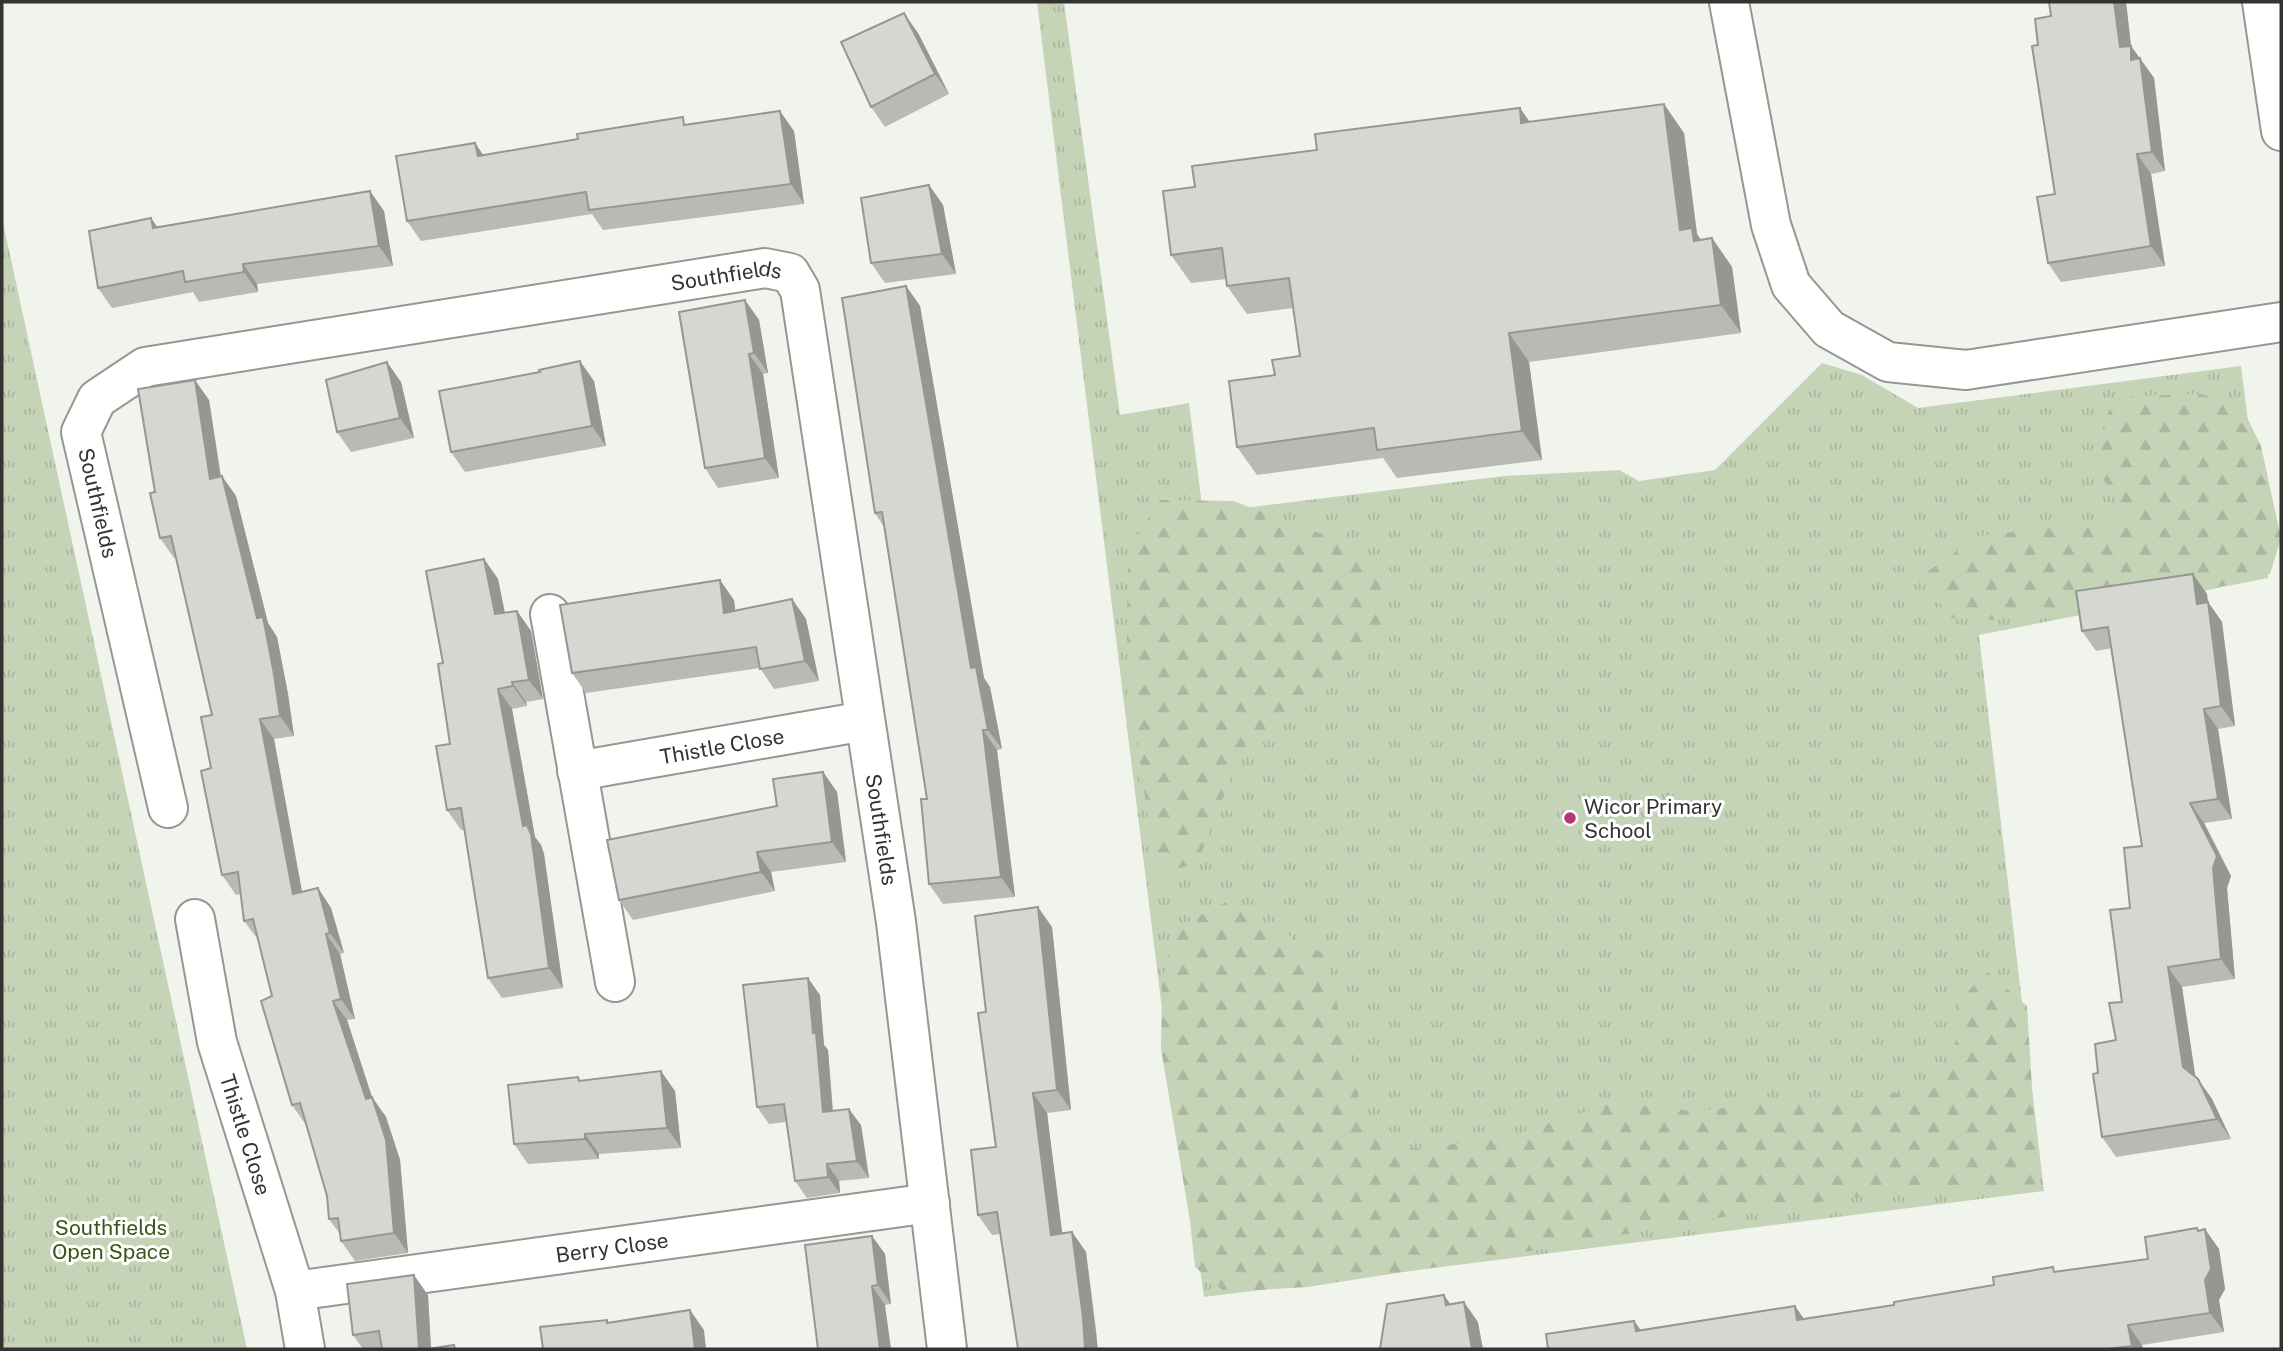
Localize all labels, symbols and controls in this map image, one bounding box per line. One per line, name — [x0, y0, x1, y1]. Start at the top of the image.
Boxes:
street label: Southfields — [669, 255, 784, 295]
street label: Southfields — [73, 445, 123, 561]
street label: Thistle Close — [658, 723, 786, 769]
street label: Southfields — [861, 772, 903, 887]
place label: Wicor Primary School — [1584, 794, 1722, 843]
marker: Wicor Primary School — [1562, 810, 1578, 826]
street label: Thistle Close — [215, 1071, 277, 1198]
park label: Southfields Open Space — [52, 1215, 170, 1264]
street label: Berry Close — [554, 1227, 670, 1267]

